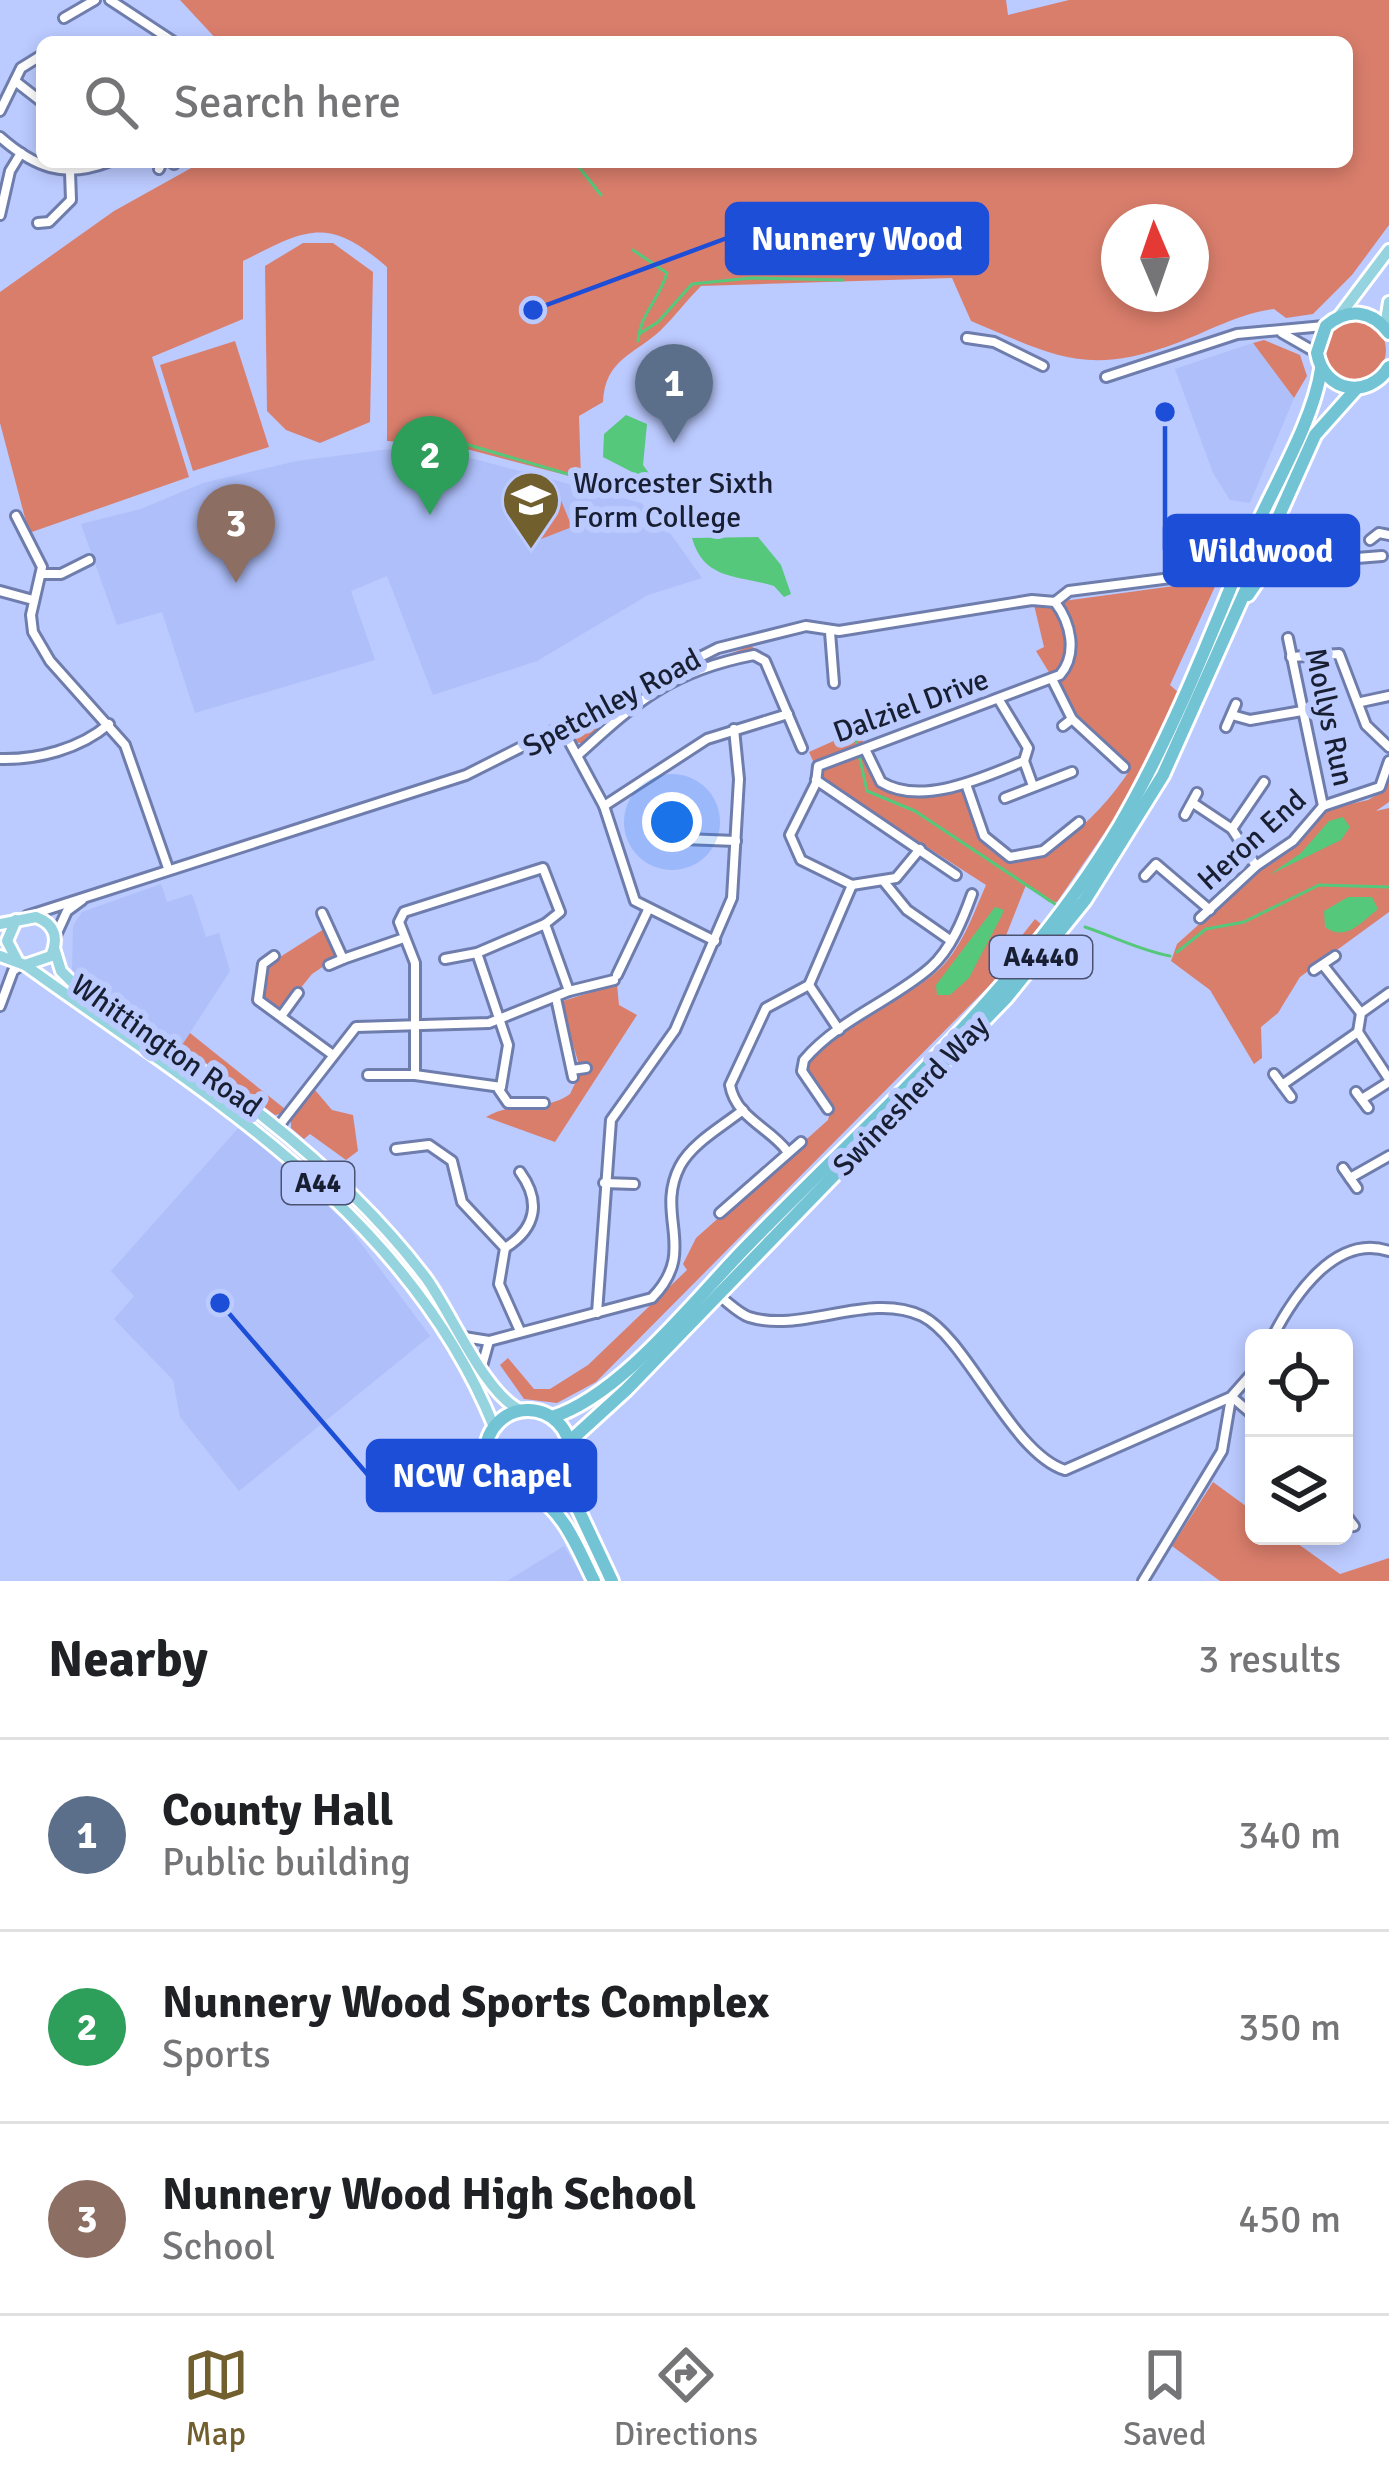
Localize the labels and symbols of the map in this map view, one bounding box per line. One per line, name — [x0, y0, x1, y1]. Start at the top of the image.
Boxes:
callout: Nunnery Wood — [727, 204, 987, 273]
north arrow — [1101, 204, 1209, 312]
text: Nunnery Wood — [751, 219, 963, 260]
pin: 1 — [635, 344, 713, 443]
pin: 2 — [391, 416, 469, 515]
place label: Worcester Sixth Form College — [573, 465, 774, 536]
school or university icon: Worcester Sixth Form College — [500, 469, 562, 551]
pin: 3 — [197, 484, 275, 583]
callout: Wildwood — [1165, 516, 1358, 585]
text: Wildwood — [1189, 531, 1333, 572]
street label: Spetchley Road — [517, 641, 707, 765]
street label: Mollys Run — [1296, 644, 1362, 790]
street label: Dalziel Drive — [828, 661, 994, 751]
street label: Heron End — [1190, 782, 1314, 898]
your location — [642, 792, 702, 852]
road number: A4440 — [990, 936, 1092, 978]
street label: Whittington Road — [63, 966, 269, 1126]
street label: Swinesherd Way — [825, 1008, 997, 1184]
road number: A44 — [282, 1162, 354, 1204]
callout: NCW Chapel — [368, 1441, 595, 1510]
text: NCW Chapel — [392, 1456, 572, 1497]

